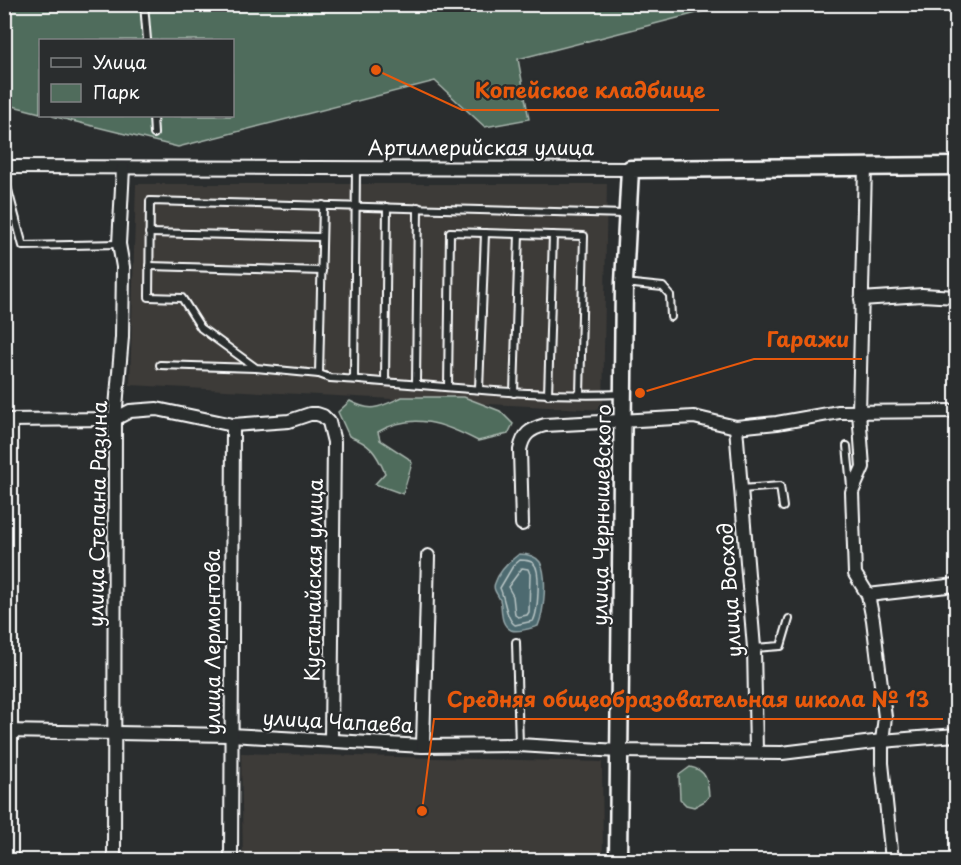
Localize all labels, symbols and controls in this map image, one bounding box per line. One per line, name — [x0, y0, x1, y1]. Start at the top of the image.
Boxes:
legend — [39, 39, 234, 117]
text: Улица — [93, 48, 147, 75]
callout: Копейское кладбище — [462, 71, 719, 110]
text: Копейское кладбище — [475, 73, 706, 105]
text: Парк — [93, 78, 140, 105]
street label: Артиллерийская улица — [368, 132, 595, 162]
callout: Гаражи — [754, 320, 862, 359]
text: Гаражи — [766, 322, 850, 354]
street label: улица Степана Разина — [80, 400, 114, 627]
street label: улица Чернышевского — [584, 404, 618, 626]
street label: Кустанайская улица — [296, 478, 330, 682]
street label: улица Восход — [709, 522, 749, 658]
street label: улица Лермонтова — [197, 549, 227, 735]
callout: Средняя общеобразовательная школа № 13 — [434, 680, 943, 719]
text: Средняя общеобразовательная школа № 13 — [447, 682, 929, 714]
street label: улица Чапаева — [262, 702, 415, 740]

